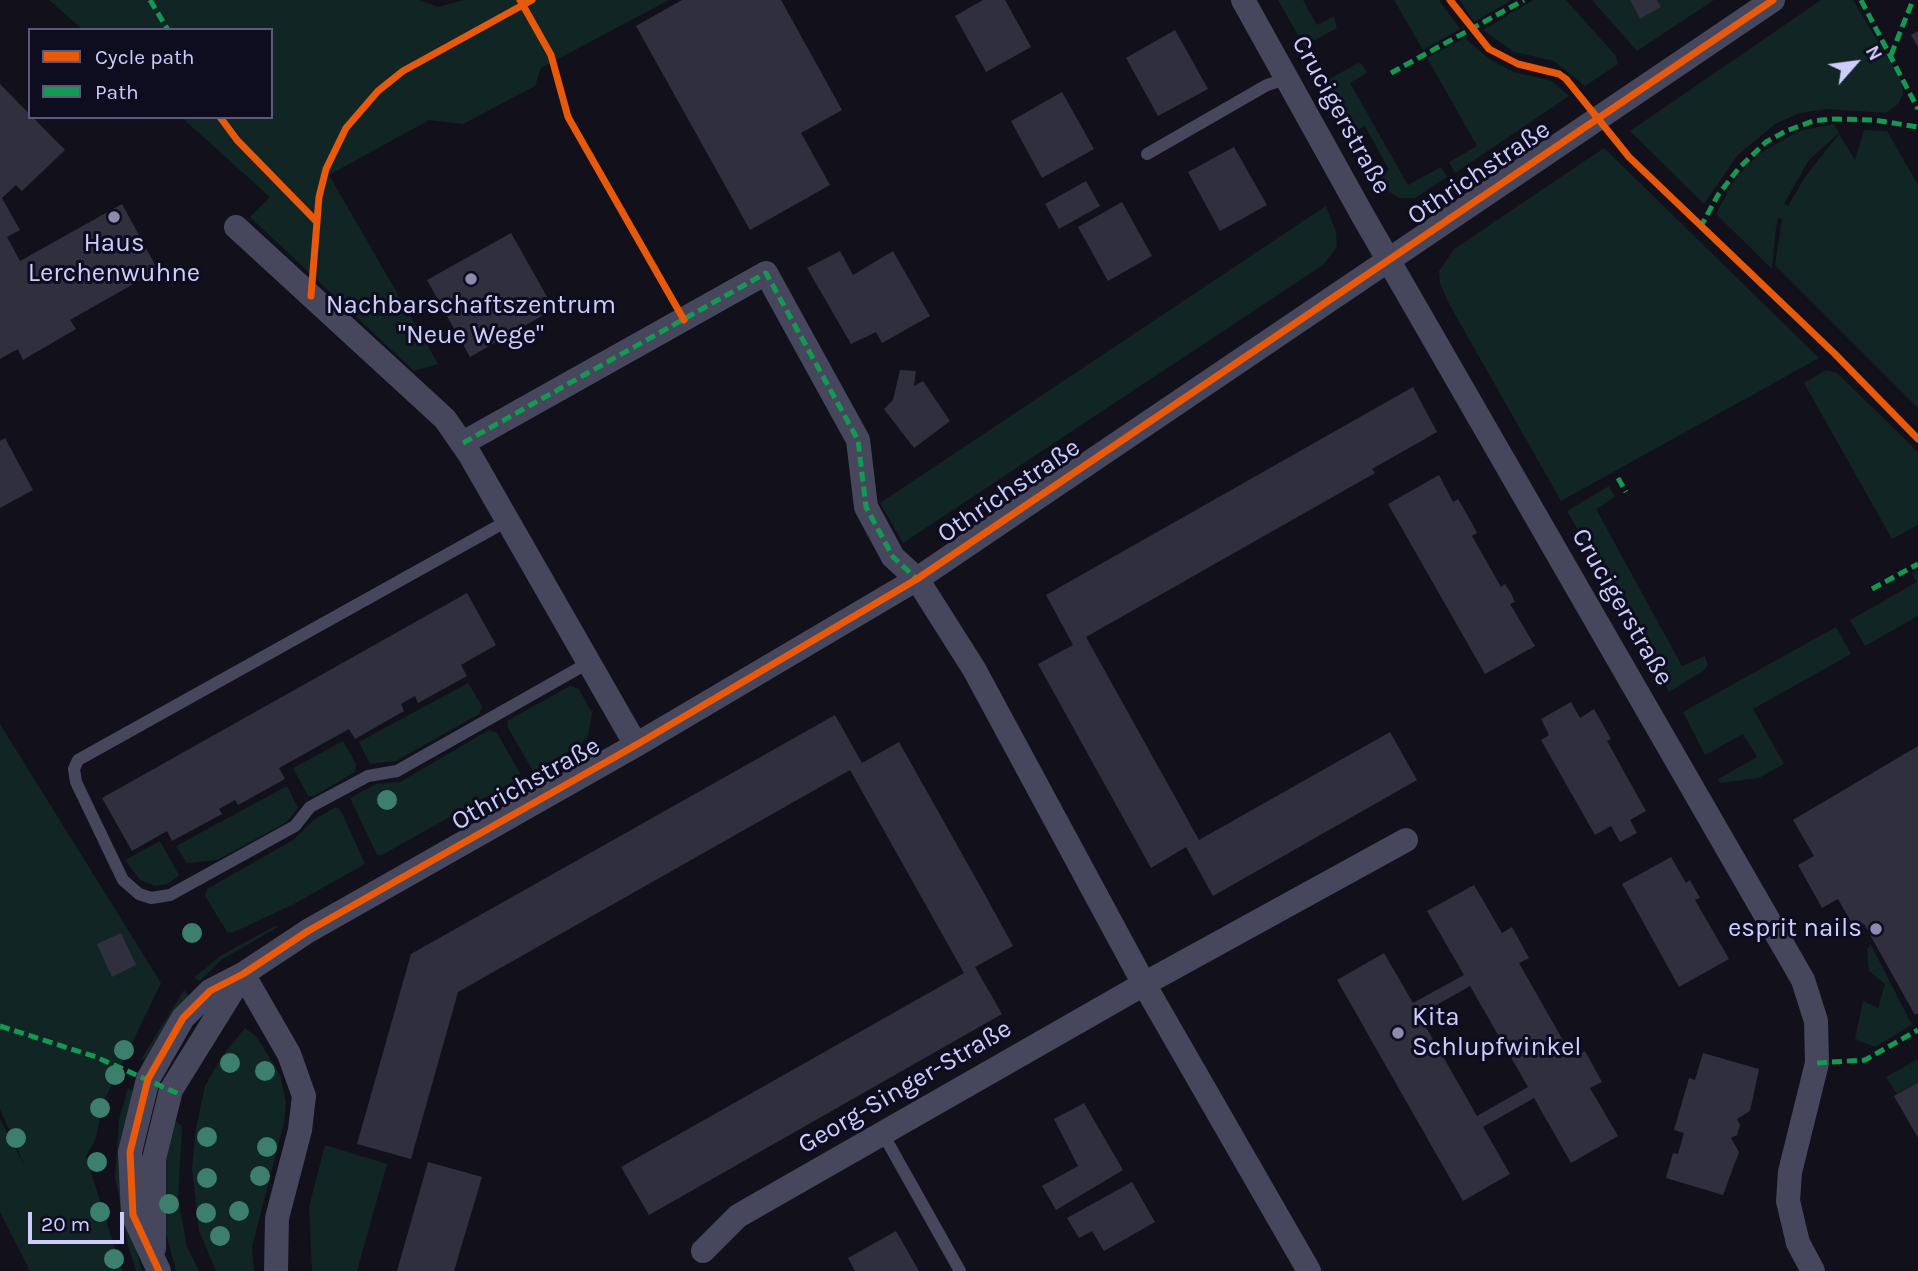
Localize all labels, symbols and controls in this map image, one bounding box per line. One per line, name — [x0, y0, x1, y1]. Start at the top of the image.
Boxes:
legend — [28, 28, 273, 119]
north arrow — [1820, 28, 1890, 98]
street label: Crucigerstraße — [1285, 30, 1397, 200]
text: N — [1861, 42, 1886, 64]
text: Cycle path — [95, 45, 195, 69]
text: Path — [95, 80, 139, 104]
street label: Othrichstraße — [1402, 114, 1556, 232]
marker: Haus Lerchenwuhne — [106, 209, 122, 225]
place label: Haus Lerchenwuhne — [28, 228, 200, 290]
marker: Nachbarschaftszentrum "Neue Wege" — [463, 271, 479, 287]
place label: Nachbarschaftszentrum "Neue Wege" — [326, 290, 616, 352]
street label: Othrichstraße — [932, 432, 1086, 550]
street label: Crucigerstraße — [1564, 523, 1680, 691]
street label: Othrichstraße — [446, 730, 606, 838]
place label: esprit nails — [1728, 913, 1862, 945]
marker: esprit nails — [1868, 921, 1884, 937]
place label: Kita Schlupfwinkel — [1412, 1002, 1582, 1064]
street label: Georg-Singer-Straße — [793, 1013, 1017, 1161]
marker: Kita Schlupfwinkel — [1390, 1025, 1406, 1041]
scale bar — [32, 1198, 128, 1242]
text: 20 m — [41, 1212, 90, 1236]

